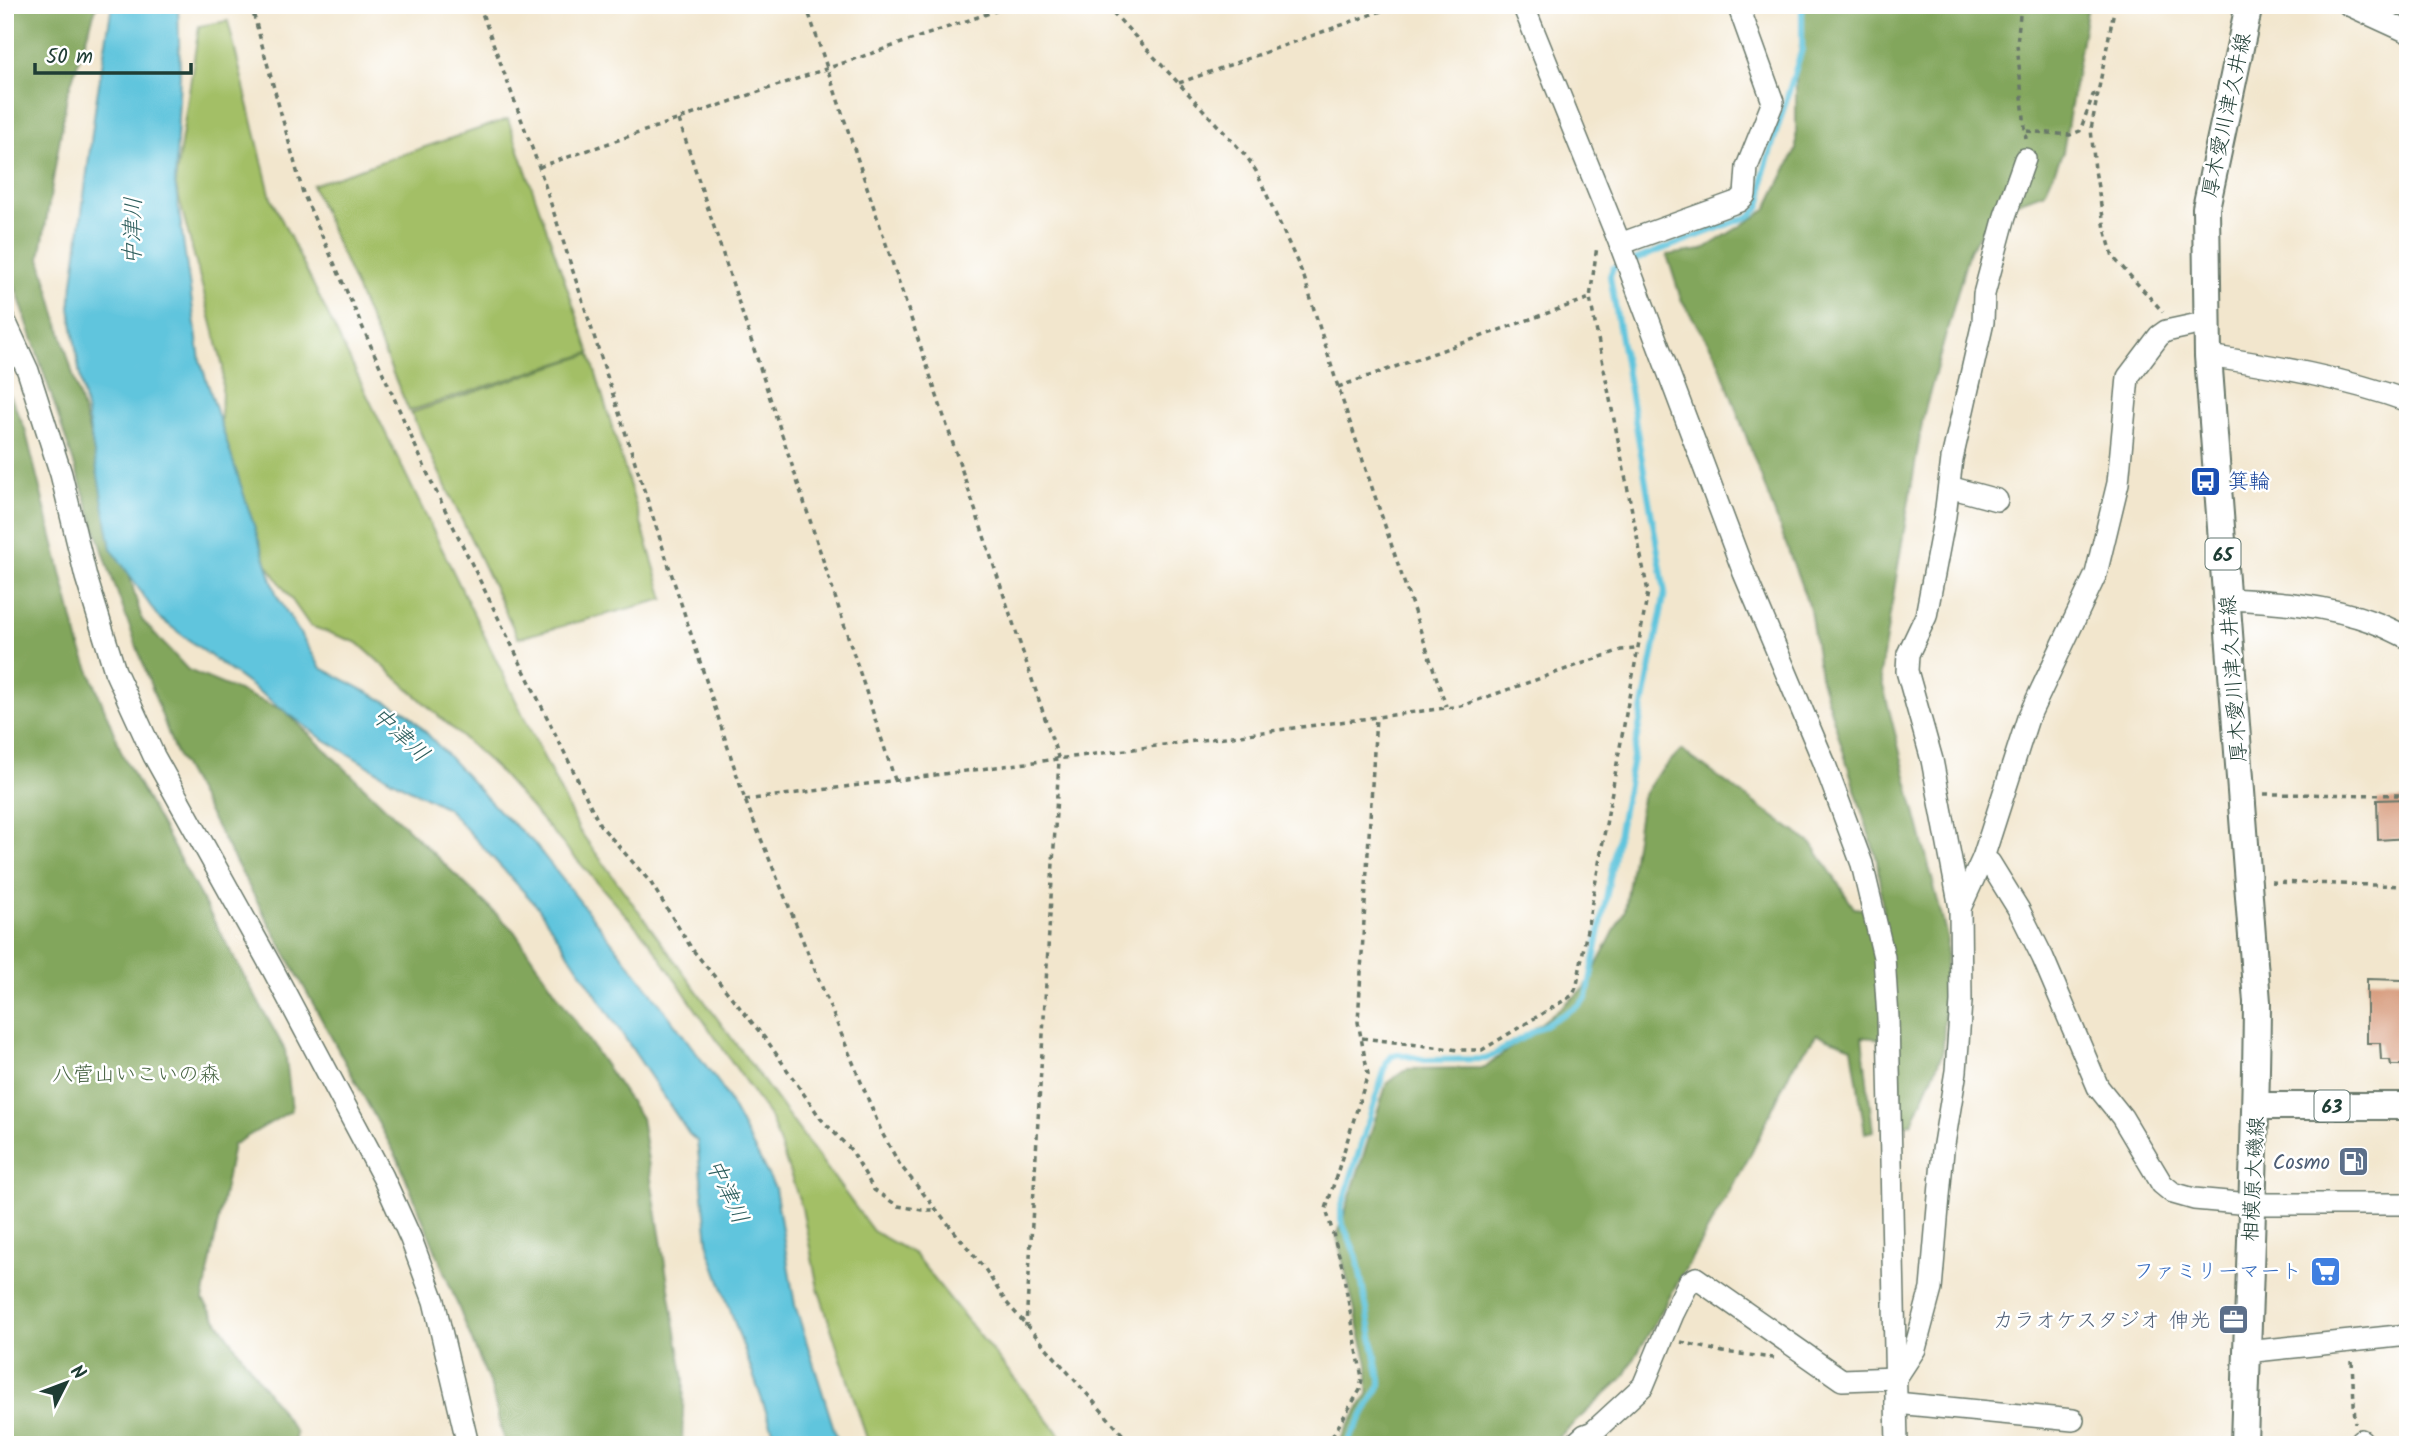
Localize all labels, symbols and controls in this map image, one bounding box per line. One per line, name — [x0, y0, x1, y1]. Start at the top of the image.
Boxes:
street label: 厚木愛川津久井線 — [2194, 30, 2261, 201]
scale bar — [35, 32, 191, 76]
text: 50 m — [46, 41, 93, 74]
water label: 中津川 — [115, 196, 153, 266]
bus stop icon: 箕輪 — [2188, 464, 2222, 498]
place label: 箕輪 — [2228, 466, 2270, 499]
road number: 65 — [2206, 538, 2240, 569]
street label: 厚木愛川津久井線 — [2212, 594, 2257, 764]
water label: 中津川 — [362, 699, 437, 772]
park label: 八菅山いこいの森 — [52, 1059, 220, 1092]
road number: 63 — [2314, 1090, 2350, 1122]
street label: 相模原大磯線 — [2235, 1115, 2274, 1243]
fuel station icon: Cosmo — [2336, 1145, 2370, 1179]
place label: Cosmo — [2273, 1147, 2330, 1180]
water label: 中津川 — [695, 1153, 757, 1231]
supermarket icon: ファミリーマート — [2308, 1254, 2342, 1288]
place label: ファミリーマート — [2134, 1256, 2302, 1289]
office icon: カラオケスタジオ 伸光 — [2217, 1303, 2251, 1337]
place label: カラオケスタジオ 伸光 — [1993, 1305, 2211, 1338]
north arrow — [32, 1348, 102, 1418]
text: N — [62, 1358, 92, 1387]

